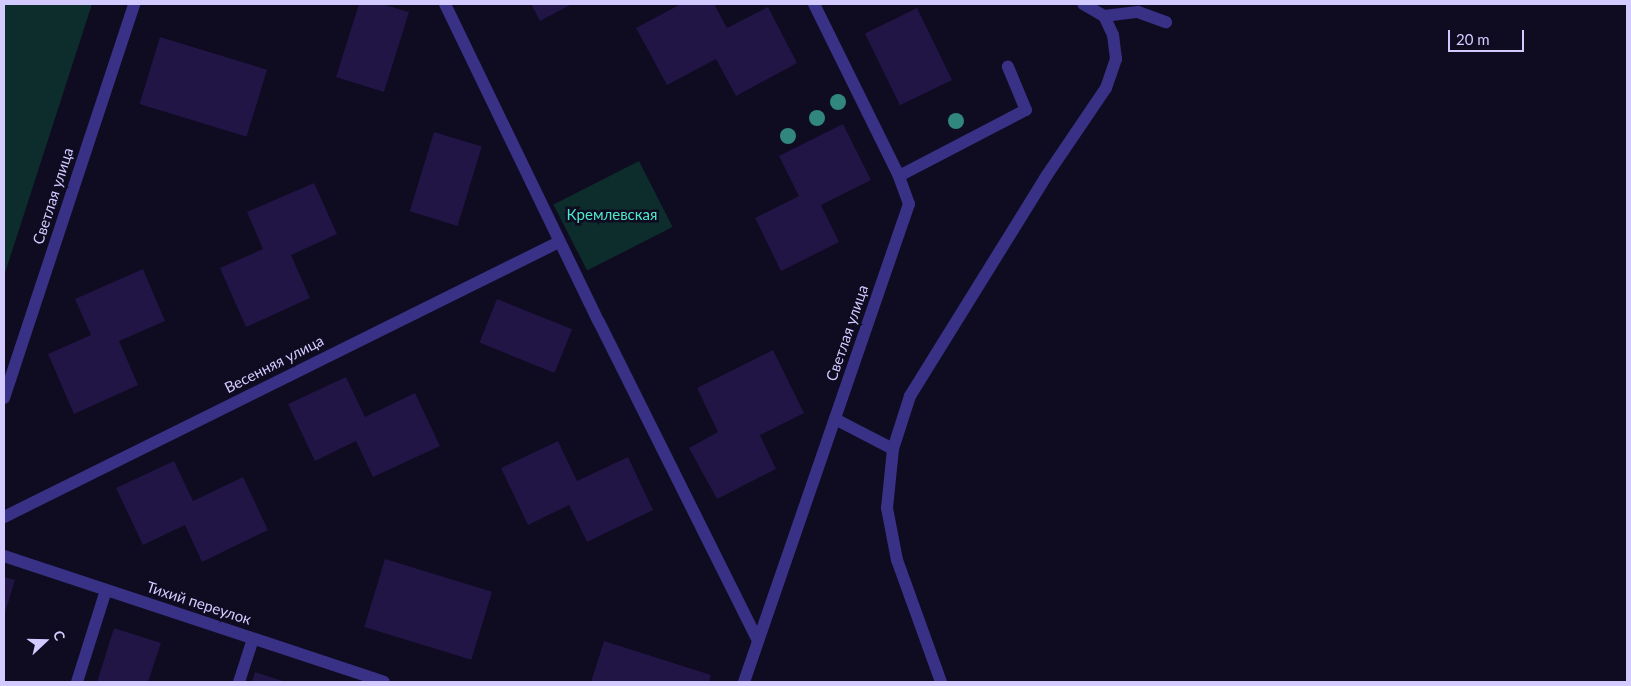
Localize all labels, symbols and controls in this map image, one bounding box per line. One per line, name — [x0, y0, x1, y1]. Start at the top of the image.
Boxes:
scale bar — [1451, 20, 1527, 52]
text: 20 m — [1456, 30, 1490, 48]
street label: Светлая улица — [29, 145, 77, 247]
park label: Кремлевская — [567, 206, 657, 224]
street label: Светлая улица — [822, 283, 872, 383]
street label: Весенняя улица — [221, 331, 327, 397]
street label: Тихий переулок — [144, 578, 254, 628]
north arrow — [20, 616, 70, 666]
text: С — [50, 628, 69, 643]

